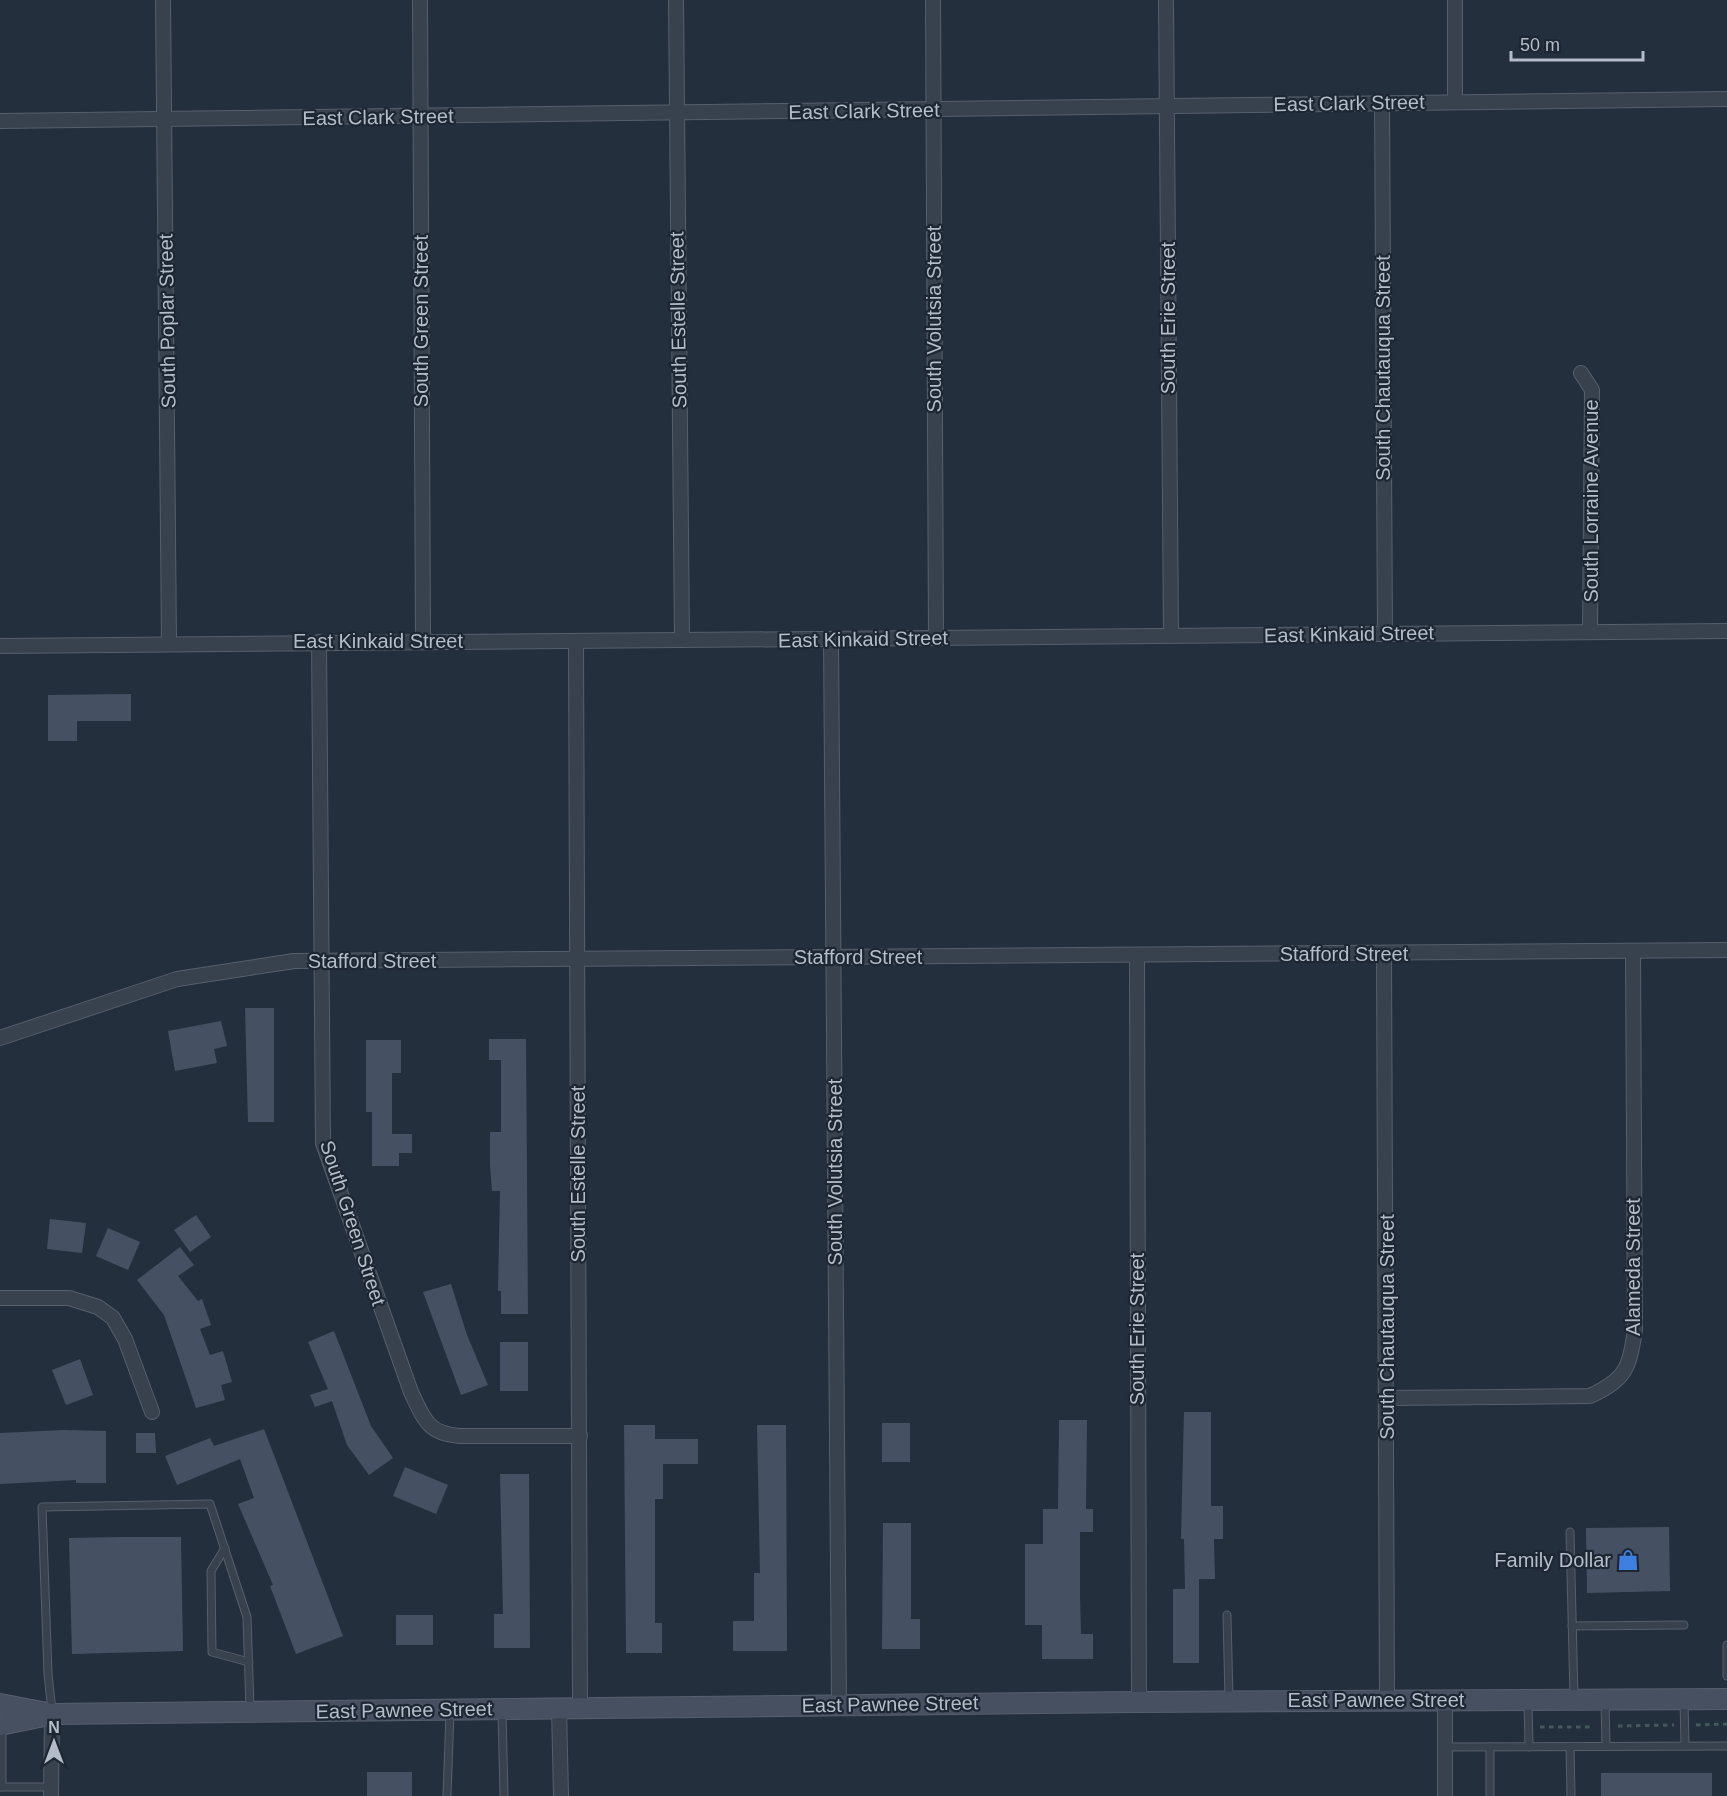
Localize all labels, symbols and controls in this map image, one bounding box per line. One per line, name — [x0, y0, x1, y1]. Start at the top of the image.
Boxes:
scale bar — [1511, 24, 1643, 62]
text: 50 m — [1520, 35, 1560, 55]
street label: East Clark Street — [1273, 91, 1425, 115]
street label: East Clark Street — [788, 99, 940, 123]
street label: East Clark Street — [302, 105, 454, 129]
street label: South Volutsia Street — [923, 225, 945, 412]
street label: South Estelle Street — [665, 231, 691, 409]
street label: South Poplar Street — [154, 233, 180, 408]
street label: South Green Street — [410, 234, 432, 407]
street label: South Erie Street — [1157, 241, 1179, 394]
street label: South Chautauqua Street — [1372, 255, 1394, 481]
street label: South Lorraine Avenue — [1580, 399, 1602, 603]
street label: East Kinkaid Street — [1264, 622, 1435, 646]
street label: East Kinkaid Street — [778, 627, 949, 651]
street label: East Kinkaid Street — [293, 630, 463, 652]
street label: Stafford Street — [1280, 943, 1409, 965]
street label: Stafford Street — [794, 946, 923, 968]
street label: Stafford Street — [308, 950, 437, 972]
street label: South Volutsia Street — [824, 1078, 846, 1265]
street label: South Estelle Street — [567, 1085, 589, 1262]
street label: South Green Street — [316, 1138, 390, 1309]
street label: Alameda Street — [1622, 1198, 1644, 1336]
street label: South Chautauqua Street — [1376, 1214, 1398, 1440]
street label: South Erie Street — [1126, 1252, 1148, 1405]
shop icon: Family Dollar — [1616, 1548, 1640, 1572]
place label: Family Dollar — [1494, 1549, 1611, 1571]
street label: East Pawnee Street — [1288, 1689, 1465, 1711]
street label: East Pawnee Street — [801, 1691, 979, 1717]
street label: East Pawnee Street — [315, 1697, 493, 1723]
north arrow — [24, 1712, 84, 1772]
text: N — [48, 1719, 60, 1736]

